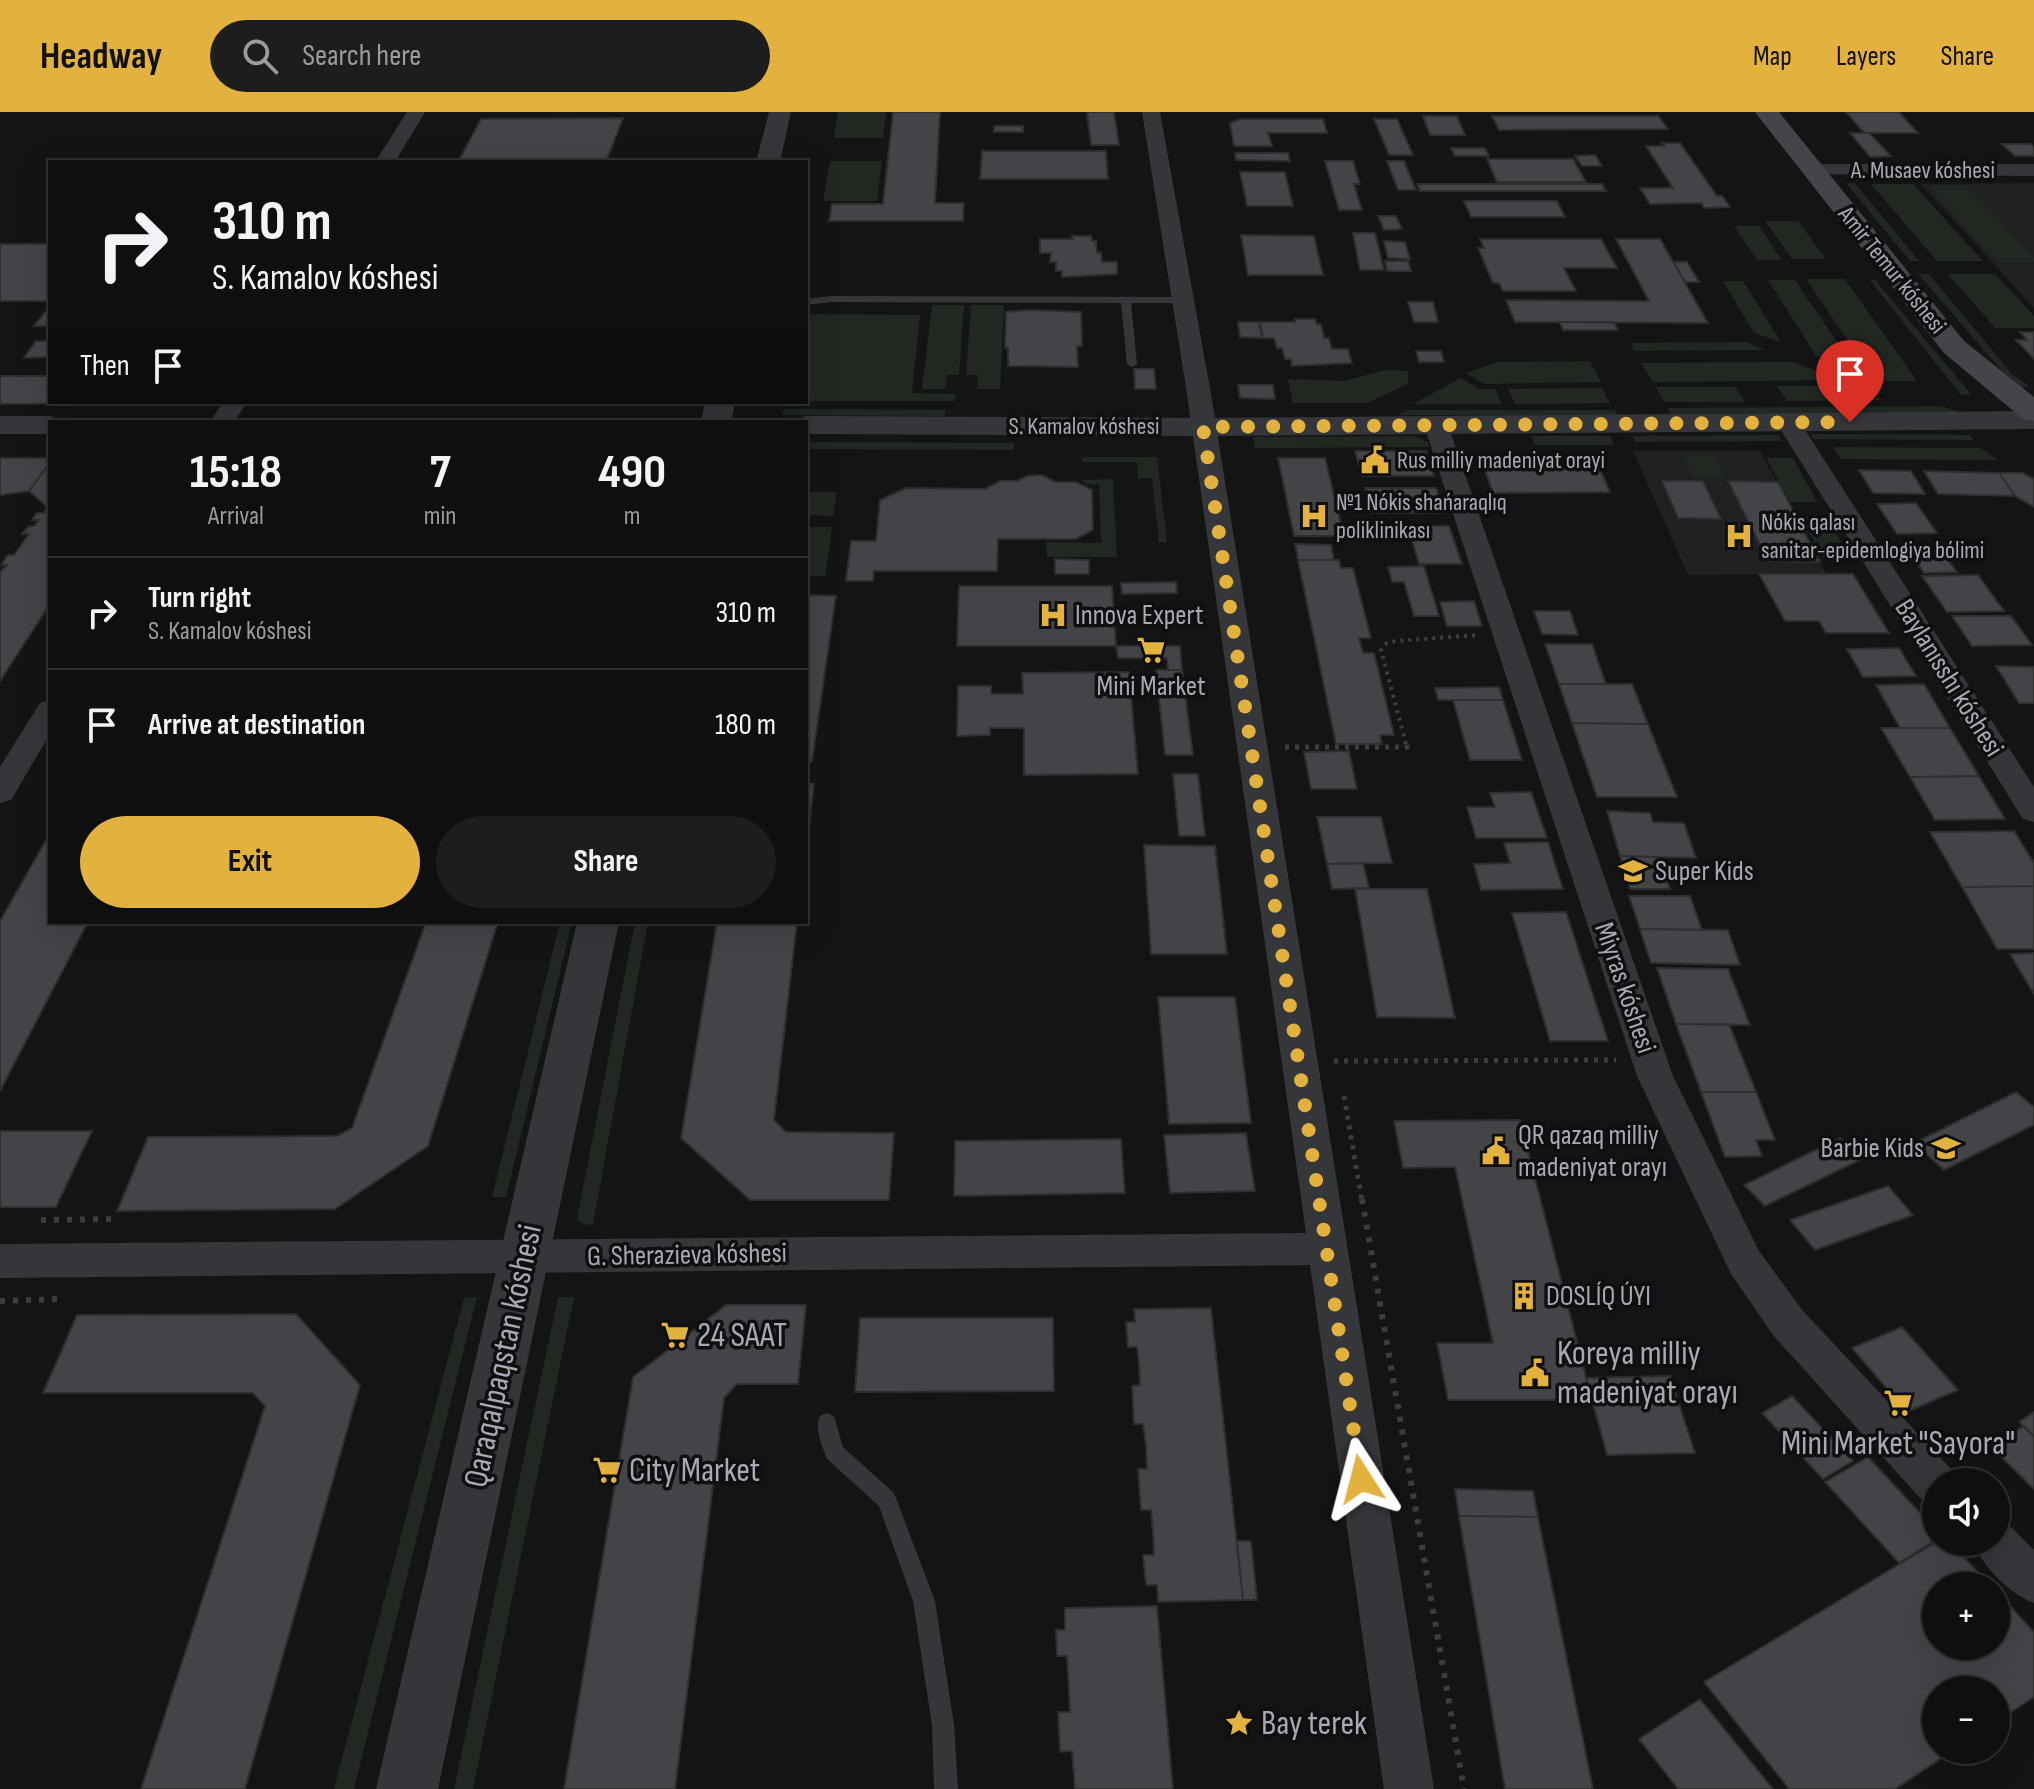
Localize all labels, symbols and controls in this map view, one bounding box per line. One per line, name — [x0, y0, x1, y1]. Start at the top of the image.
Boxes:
search box — [210, 20, 770, 92]
text: Headway — [40, 34, 162, 79]
icon: search — [238, 34, 282, 78]
text: Search here — [302, 38, 421, 74]
text: Map — [1753, 40, 1792, 73]
text: Layers — [1836, 40, 1896, 73]
text: Share — [1940, 40, 1994, 73]
street label: A. Musaev kóshesi — [1850, 156, 1995, 185]
text: 310 m — [212, 189, 332, 256]
icon: right — [80, 192, 184, 296]
street label: Amir Temur kóshesi — [1831, 200, 1952, 340]
text: S. Kamalov kóshesi — [212, 257, 438, 300]
pin — [1816, 340, 1884, 422]
icon: arrive — [146, 344, 190, 388]
text: Then — [80, 348, 130, 384]
icon: arrive — [1828, 352, 1872, 396]
street label: S. Kamalov kóshesi — [1009, 412, 1159, 441]
text: 15:18 — [190, 444, 282, 501]
text: 7 — [430, 444, 451, 501]
text: 490 — [598, 444, 666, 501]
public building icon: Rus milliy madeniyat orayi — [1360, 445, 1390, 475]
place label: Rus milliy madeniyat orayi — [1397, 446, 1605, 475]
place label: №1 Nókis shańaraqlıq poliklinikası — [1336, 488, 1507, 545]
text: Arrival — [208, 501, 264, 532]
text: min — [424, 501, 456, 532]
text: m — [624, 501, 641, 532]
hospital icon: №1 Nókis shańaraqlıq poliklinikası — [1299, 501, 1329, 531]
place label: Nókis qalası sanitar-epidemlogiya bólimi — [1761, 508, 1984, 565]
hospital icon: Nókis qalası sanitar-epidemlogiya bólimi — [1724, 521, 1754, 551]
text: Turn right — [148, 580, 251, 616]
icon: right — [80, 591, 124, 635]
street label: Baylanısshı kóshesi — [1888, 593, 2010, 763]
text: 310 m — [716, 595, 776, 631]
place label: Innova Expert — [1075, 599, 1203, 632]
hospital icon: Innova Expert — [1038, 600, 1068, 630]
text: S. Kamalov kóshesi — [148, 616, 312, 647]
supermarket icon: Mini Market — [1136, 635, 1166, 665]
place label: Mini Market — [1097, 670, 1205, 703]
icon: arrive — [80, 703, 124, 747]
text: Arrive at destination — [148, 707, 365, 743]
text: 180 m — [715, 707, 776, 743]
button: Exit — [80, 816, 420, 908]
button: Share — [436, 816, 776, 908]
place label: Super Kids — [1655, 855, 1754, 888]
school or university icon: Super Kids — [1618, 856, 1648, 886]
street label: Miyras kóshesi — [1587, 918, 1663, 1058]
place label: QR qazaq milliy madeniyat orayı — [1518, 1119, 1667, 1184]
place label: Barbie Kids — [1820, 1132, 1924, 1165]
school or university icon: Barbie Kids — [1931, 1133, 1961, 1163]
public building icon: QR qazaq milliy madeniyat orayı — [1481, 1136, 1511, 1166]
street label: Qaraqalpaqstan kóshesi — [455, 1221, 551, 1491]
street label: G. Sherazieva kóshesi — [587, 1237, 787, 1273]
place label: DOSLÍQ ÚYI — [1546, 1280, 1651, 1313]
building icon: DOSLÍQ ÚYI — [1509, 1281, 1539, 1311]
place label: 24 SAAT — [697, 1315, 787, 1356]
supermarket icon: 24 SAAT — [660, 1320, 690, 1350]
place label: Koreya milliy madeniyat orayı — [1557, 1333, 1738, 1413]
public building icon: Koreya milliy madeniyat orayı — [1520, 1358, 1550, 1388]
supermarket icon: Mini Market "Sayora" — [1883, 1388, 1913, 1418]
place label: Mini Market "Sayora" — [1781, 1423, 2015, 1464]
position arrow — [1319, 1437, 1403, 1521]
place label: City Market — [629, 1450, 760, 1491]
supermarket icon: City Market — [592, 1455, 622, 1485]
map controls — [1922, 1468, 2010, 1764]
button: sound — [1922, 1468, 2010, 1556]
button: + — [1922, 1572, 2010, 1660]
button: − — [1922, 1676, 2010, 1764]
place label: Bay terek — [1261, 1703, 1367, 1744]
place icon: Bay terek — [1224, 1708, 1254, 1738]

